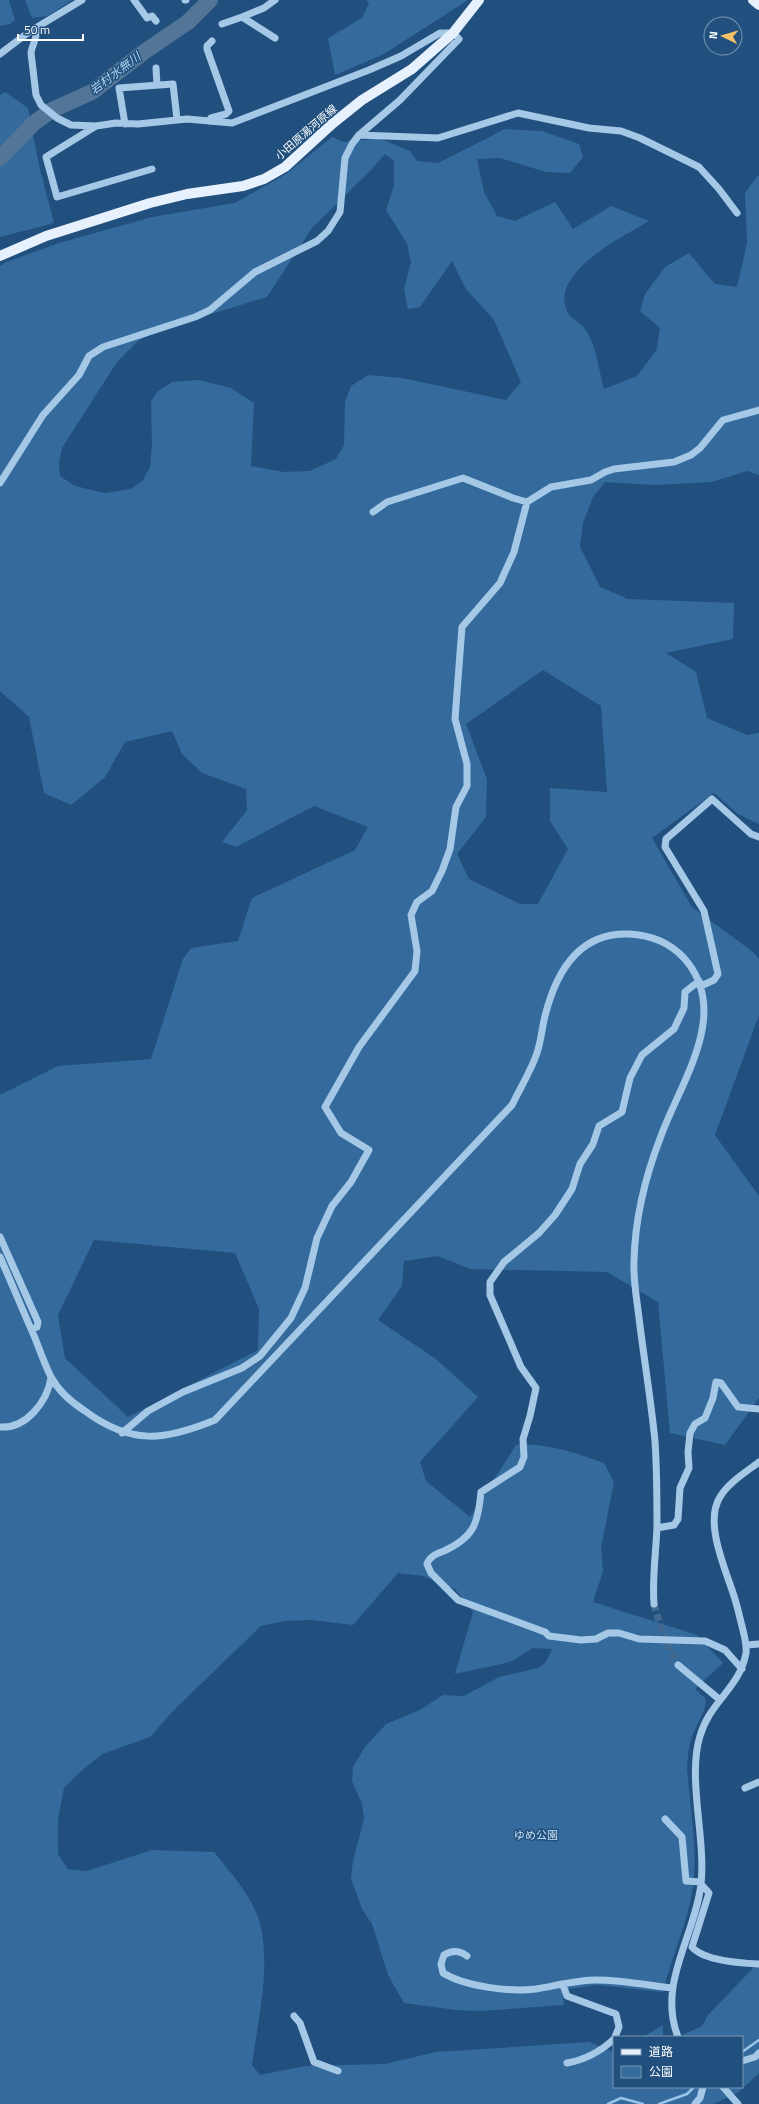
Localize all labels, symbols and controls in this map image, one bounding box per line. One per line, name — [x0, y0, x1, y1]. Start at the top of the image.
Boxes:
scale bar — [18, 16, 83, 42]
north arrow — [703, 16, 743, 56]
text: 50 m — [24, 20, 50, 39]
text: N — [705, 31, 721, 40]
water label: 岩村水無川 — [85, 46, 146, 99]
street label: 小田原湯河原線 — [272, 101, 340, 163]
park label: ゆめ公園 — [514, 1827, 558, 1843]
legend — [613, 2036, 743, 2088]
text: 道路 — [649, 2042, 673, 2061]
text: 公園 — [649, 2062, 673, 2081]

